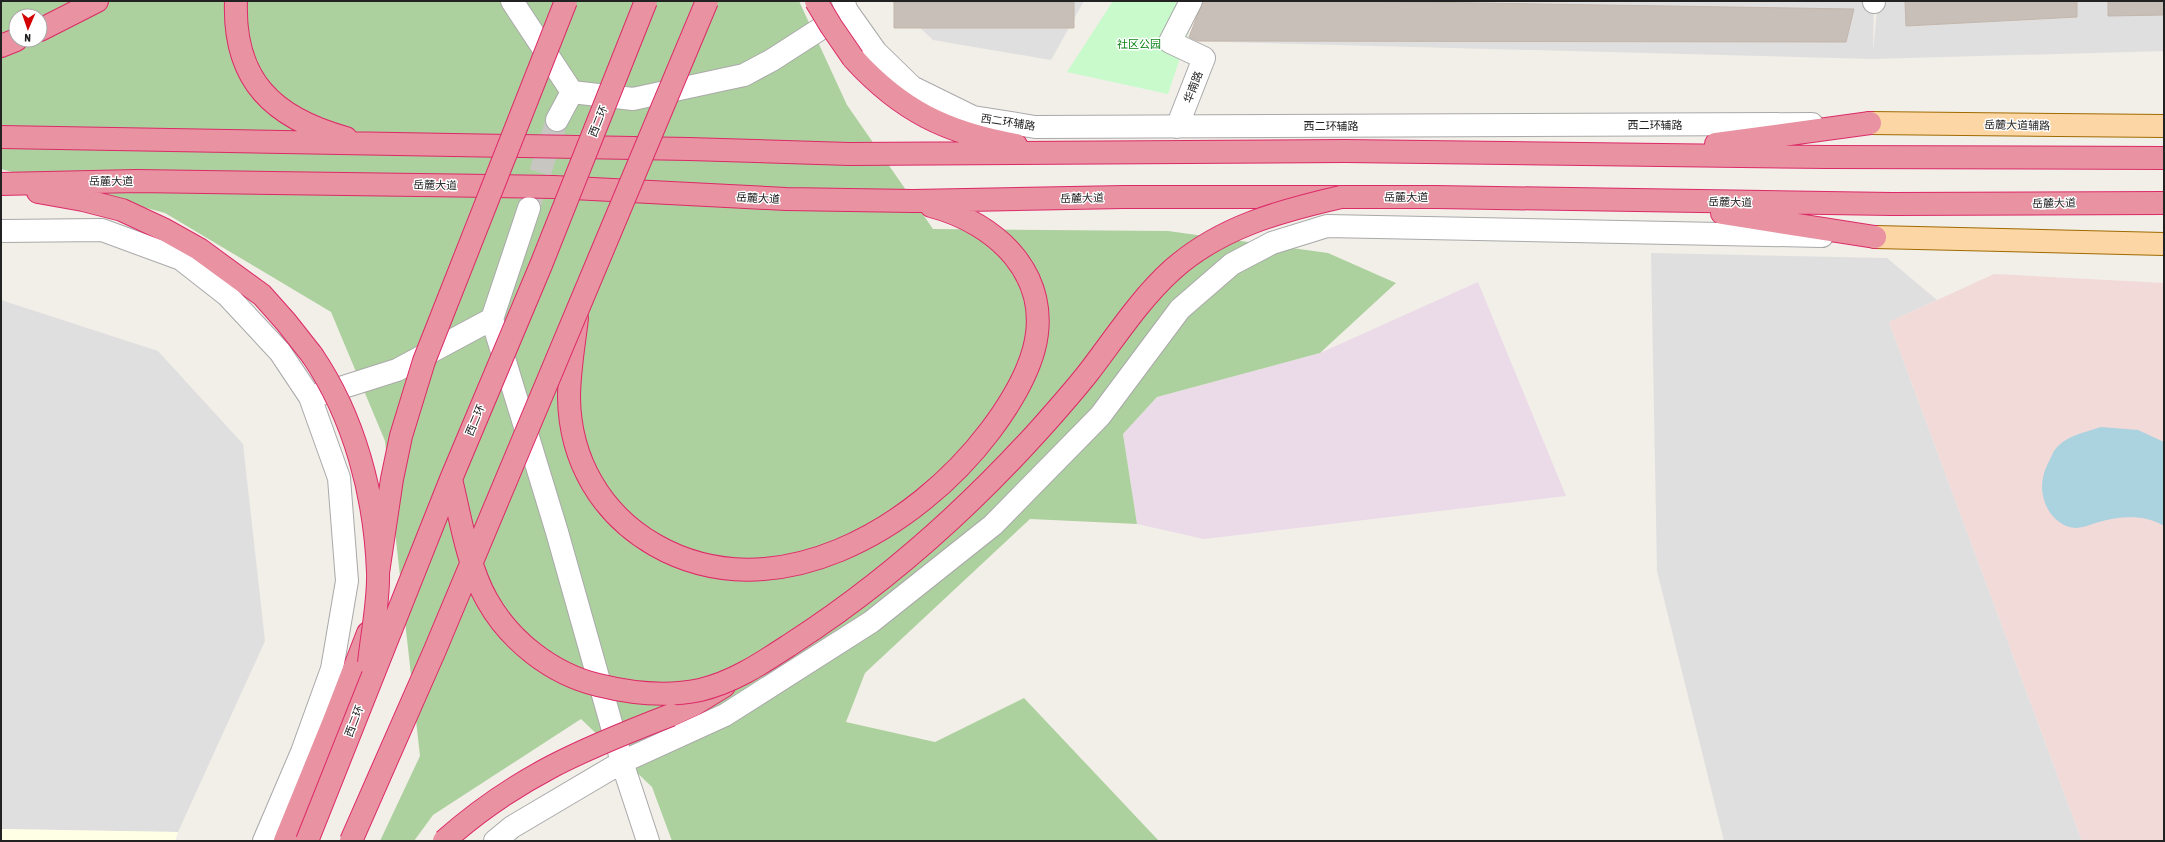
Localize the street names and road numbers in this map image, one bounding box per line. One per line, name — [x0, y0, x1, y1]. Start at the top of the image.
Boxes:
street label: 华南路 — [1181, 69, 1205, 105]
street label: 西二环 — [586, 103, 610, 139]
street label: 西二环辅路 — [980, 112, 1036, 132]
street label: 岳麓大道辅路 — [1984, 118, 2050, 132]
street label: 西二环辅路 — [1628, 119, 1683, 131]
street label: 西二环辅路 — [1304, 120, 1359, 132]
street label: 岳麓大道 — [89, 175, 133, 187]
street label: 岳麓大道 — [413, 179, 457, 191]
street label: 岳麓大道 — [736, 191, 780, 205]
street label: 岳麓大道 — [1384, 191, 1428, 203]
street label: 岳麓大道 — [1060, 192, 1104, 204]
street label: 岳麓大道 — [1708, 196, 1752, 208]
street label: 岳麓大道 — [2032, 197, 2076, 209]
street label: 西二环 — [463, 402, 487, 438]
street label: 西二环 — [342, 703, 366, 739]

